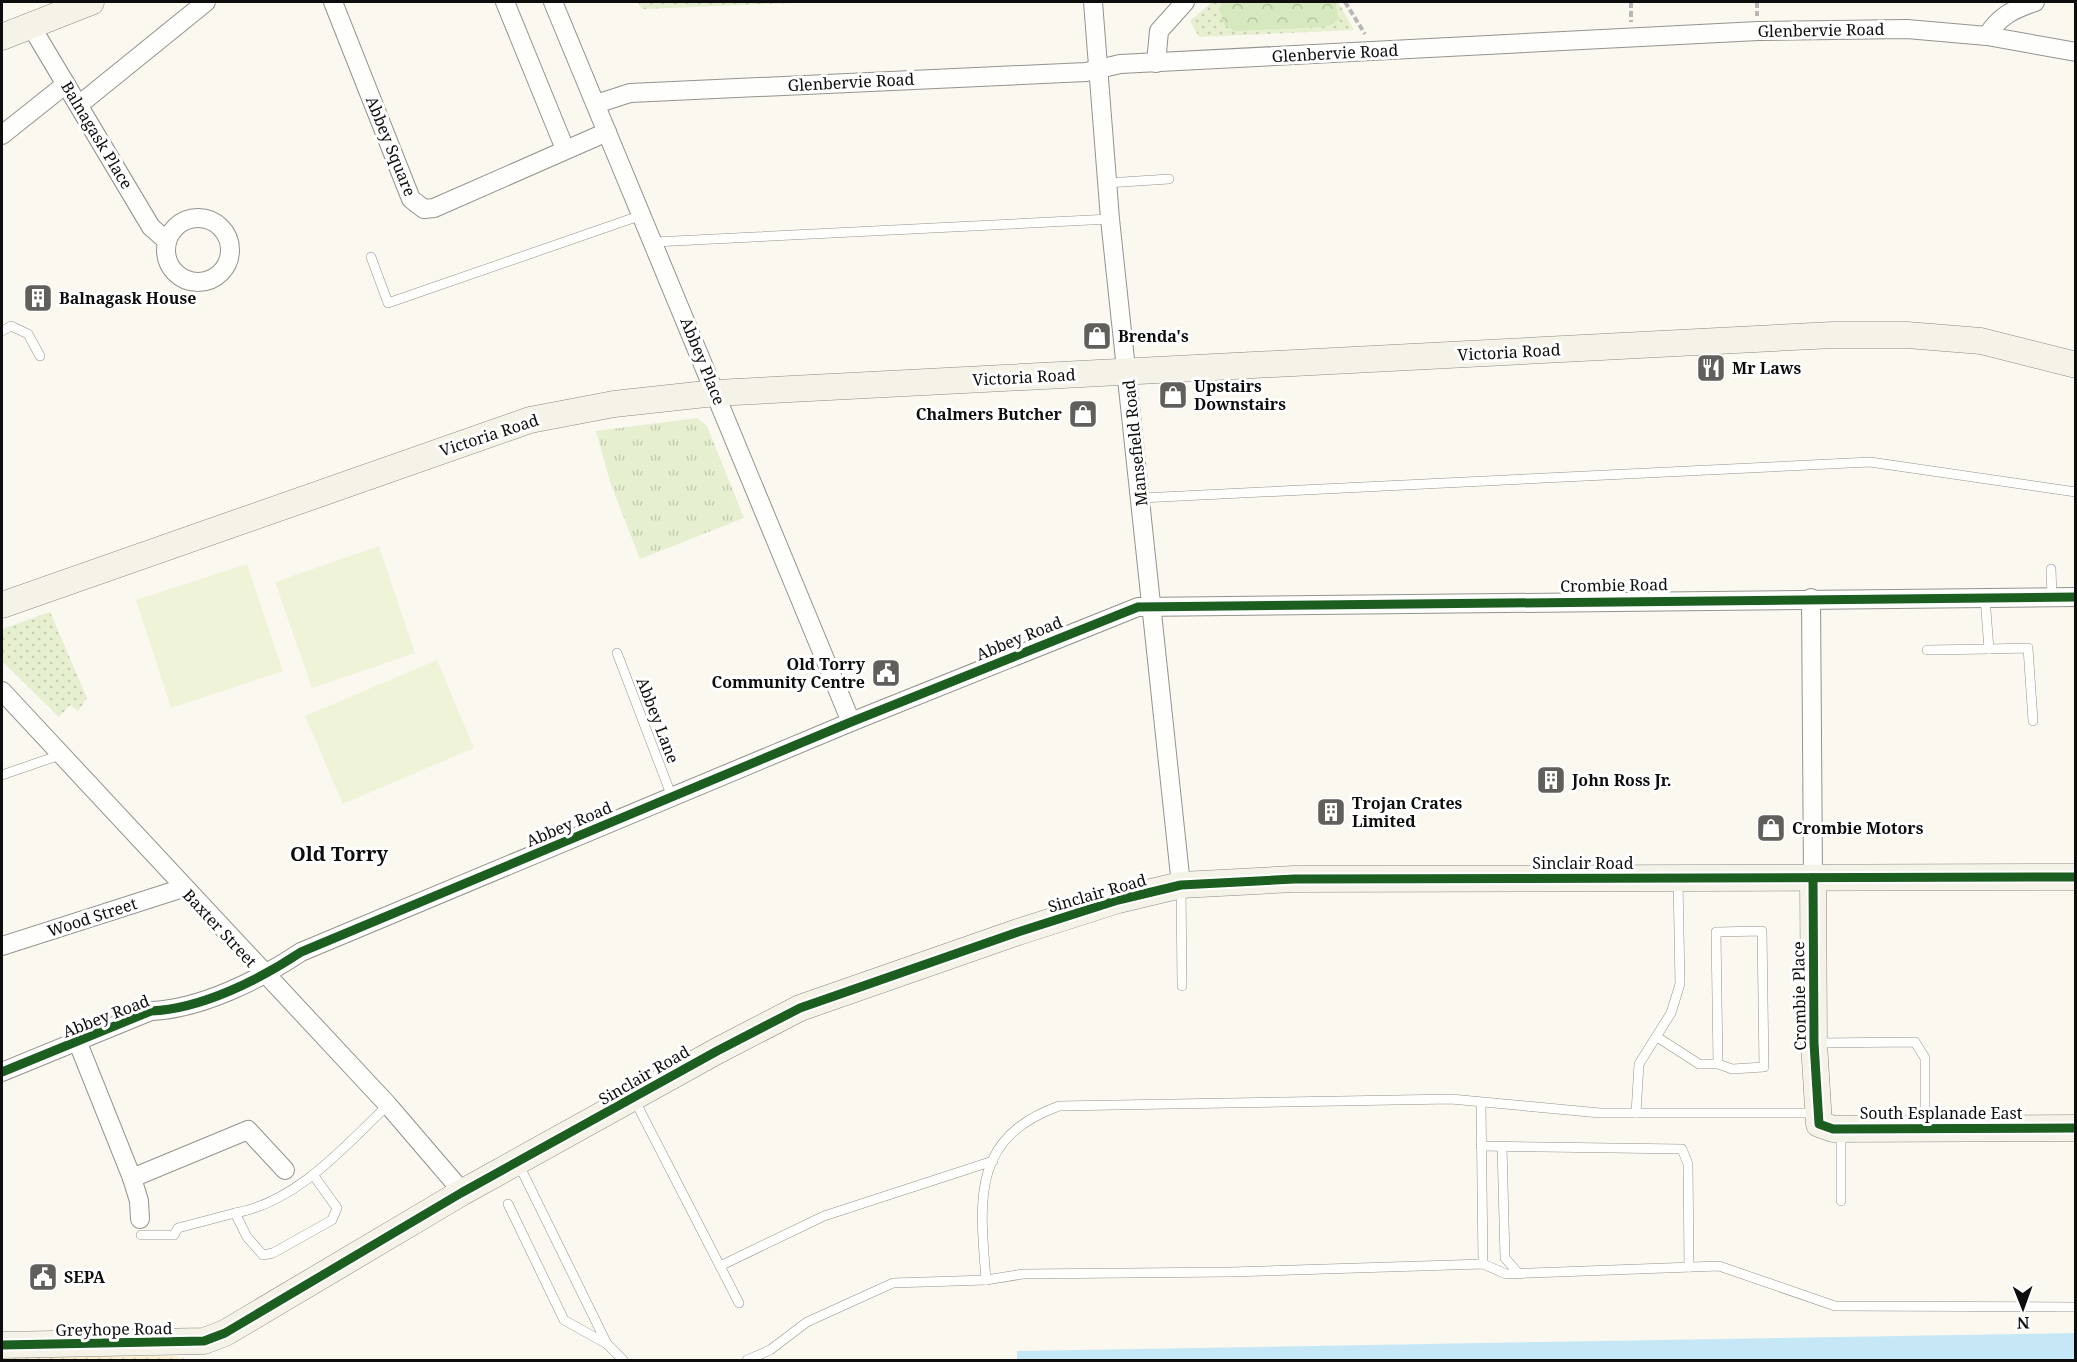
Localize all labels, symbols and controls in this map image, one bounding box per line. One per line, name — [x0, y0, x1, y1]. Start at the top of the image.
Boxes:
street label: Glenbervie Road — [1757, 18, 1885, 42]
street label: Glenbervie Road — [1271, 39, 1399, 67]
street label: Glenbervie Road — [787, 68, 915, 96]
street label: Balnagask Place — [56, 77, 138, 193]
street label: Abbey Square — [361, 93, 421, 199]
building icon: Balnagask House — [22, 282, 54, 314]
place label: Balnagask House — [59, 287, 196, 309]
street label: Abbey Place — [675, 314, 731, 408]
shop icon: Brenda's — [1081, 320, 1113, 352]
place label: Brenda's — [1118, 325, 1189, 347]
street label: Victoria Road — [1457, 338, 1561, 366]
restaurant icon: Mr Laws — [1695, 352, 1727, 384]
place label: Mr Laws — [1732, 357, 1802, 379]
street label: Victoria Road — [972, 363, 1076, 391]
place label: Upstairs Downstairs — [1194, 375, 1286, 415]
street label: Mansefield Road — [1117, 379, 1153, 507]
shop icon: Upstairs Downstairs — [1157, 379, 1189, 411]
shop icon: Chalmers Butcher — [1067, 398, 1099, 430]
place label: Chalmers Butcher — [916, 403, 1063, 425]
street label: Victoria Road — [437, 409, 542, 461]
street label: Crombie Road — [1560, 573, 1668, 597]
street label: Abbey Road — [973, 611, 1066, 665]
place label: Old Torry Community Centre — [712, 653, 866, 693]
public building icon: Old Torry Community Centre — [870, 657, 902, 689]
street label: Abbey Lane — [632, 674, 684, 766]
building icon: John Ross Jr. — [1535, 764, 1567, 796]
place label: John Ross Jr. — [1571, 769, 1672, 791]
place label: Trojan Crates Limited — [1352, 792, 1463, 832]
street label: Abbey Road — [523, 796, 615, 852]
building icon: Trojan Crates Limited — [1315, 796, 1347, 828]
shop icon: Crombie Motors — [1755, 812, 1787, 844]
place label: Crombie Motors — [1792, 817, 1924, 839]
district label: Old Torry — [290, 840, 388, 867]
street label: Sinclair Road — [1532, 852, 1634, 874]
street label: Sinclair Road — [1045, 868, 1149, 918]
street label: Baxter Street — [178, 884, 262, 972]
street label: Wood Street — [44, 892, 140, 942]
street label: Crombie Place — [1787, 941, 1811, 1051]
street label: Abbey Road — [59, 989, 153, 1043]
street label: Sinclair Road — [595, 1040, 694, 1110]
street label: South Esplanade East — [1860, 1102, 2023, 1124]
public building icon: SEPA — [27, 1261, 59, 1293]
place label: SEPA — [64, 1266, 106, 1288]
north arrow — [1993, 1278, 2053, 1338]
text: N — [2016, 1312, 2030, 1334]
street label: Greyhope Road — [55, 1317, 173, 1341]

